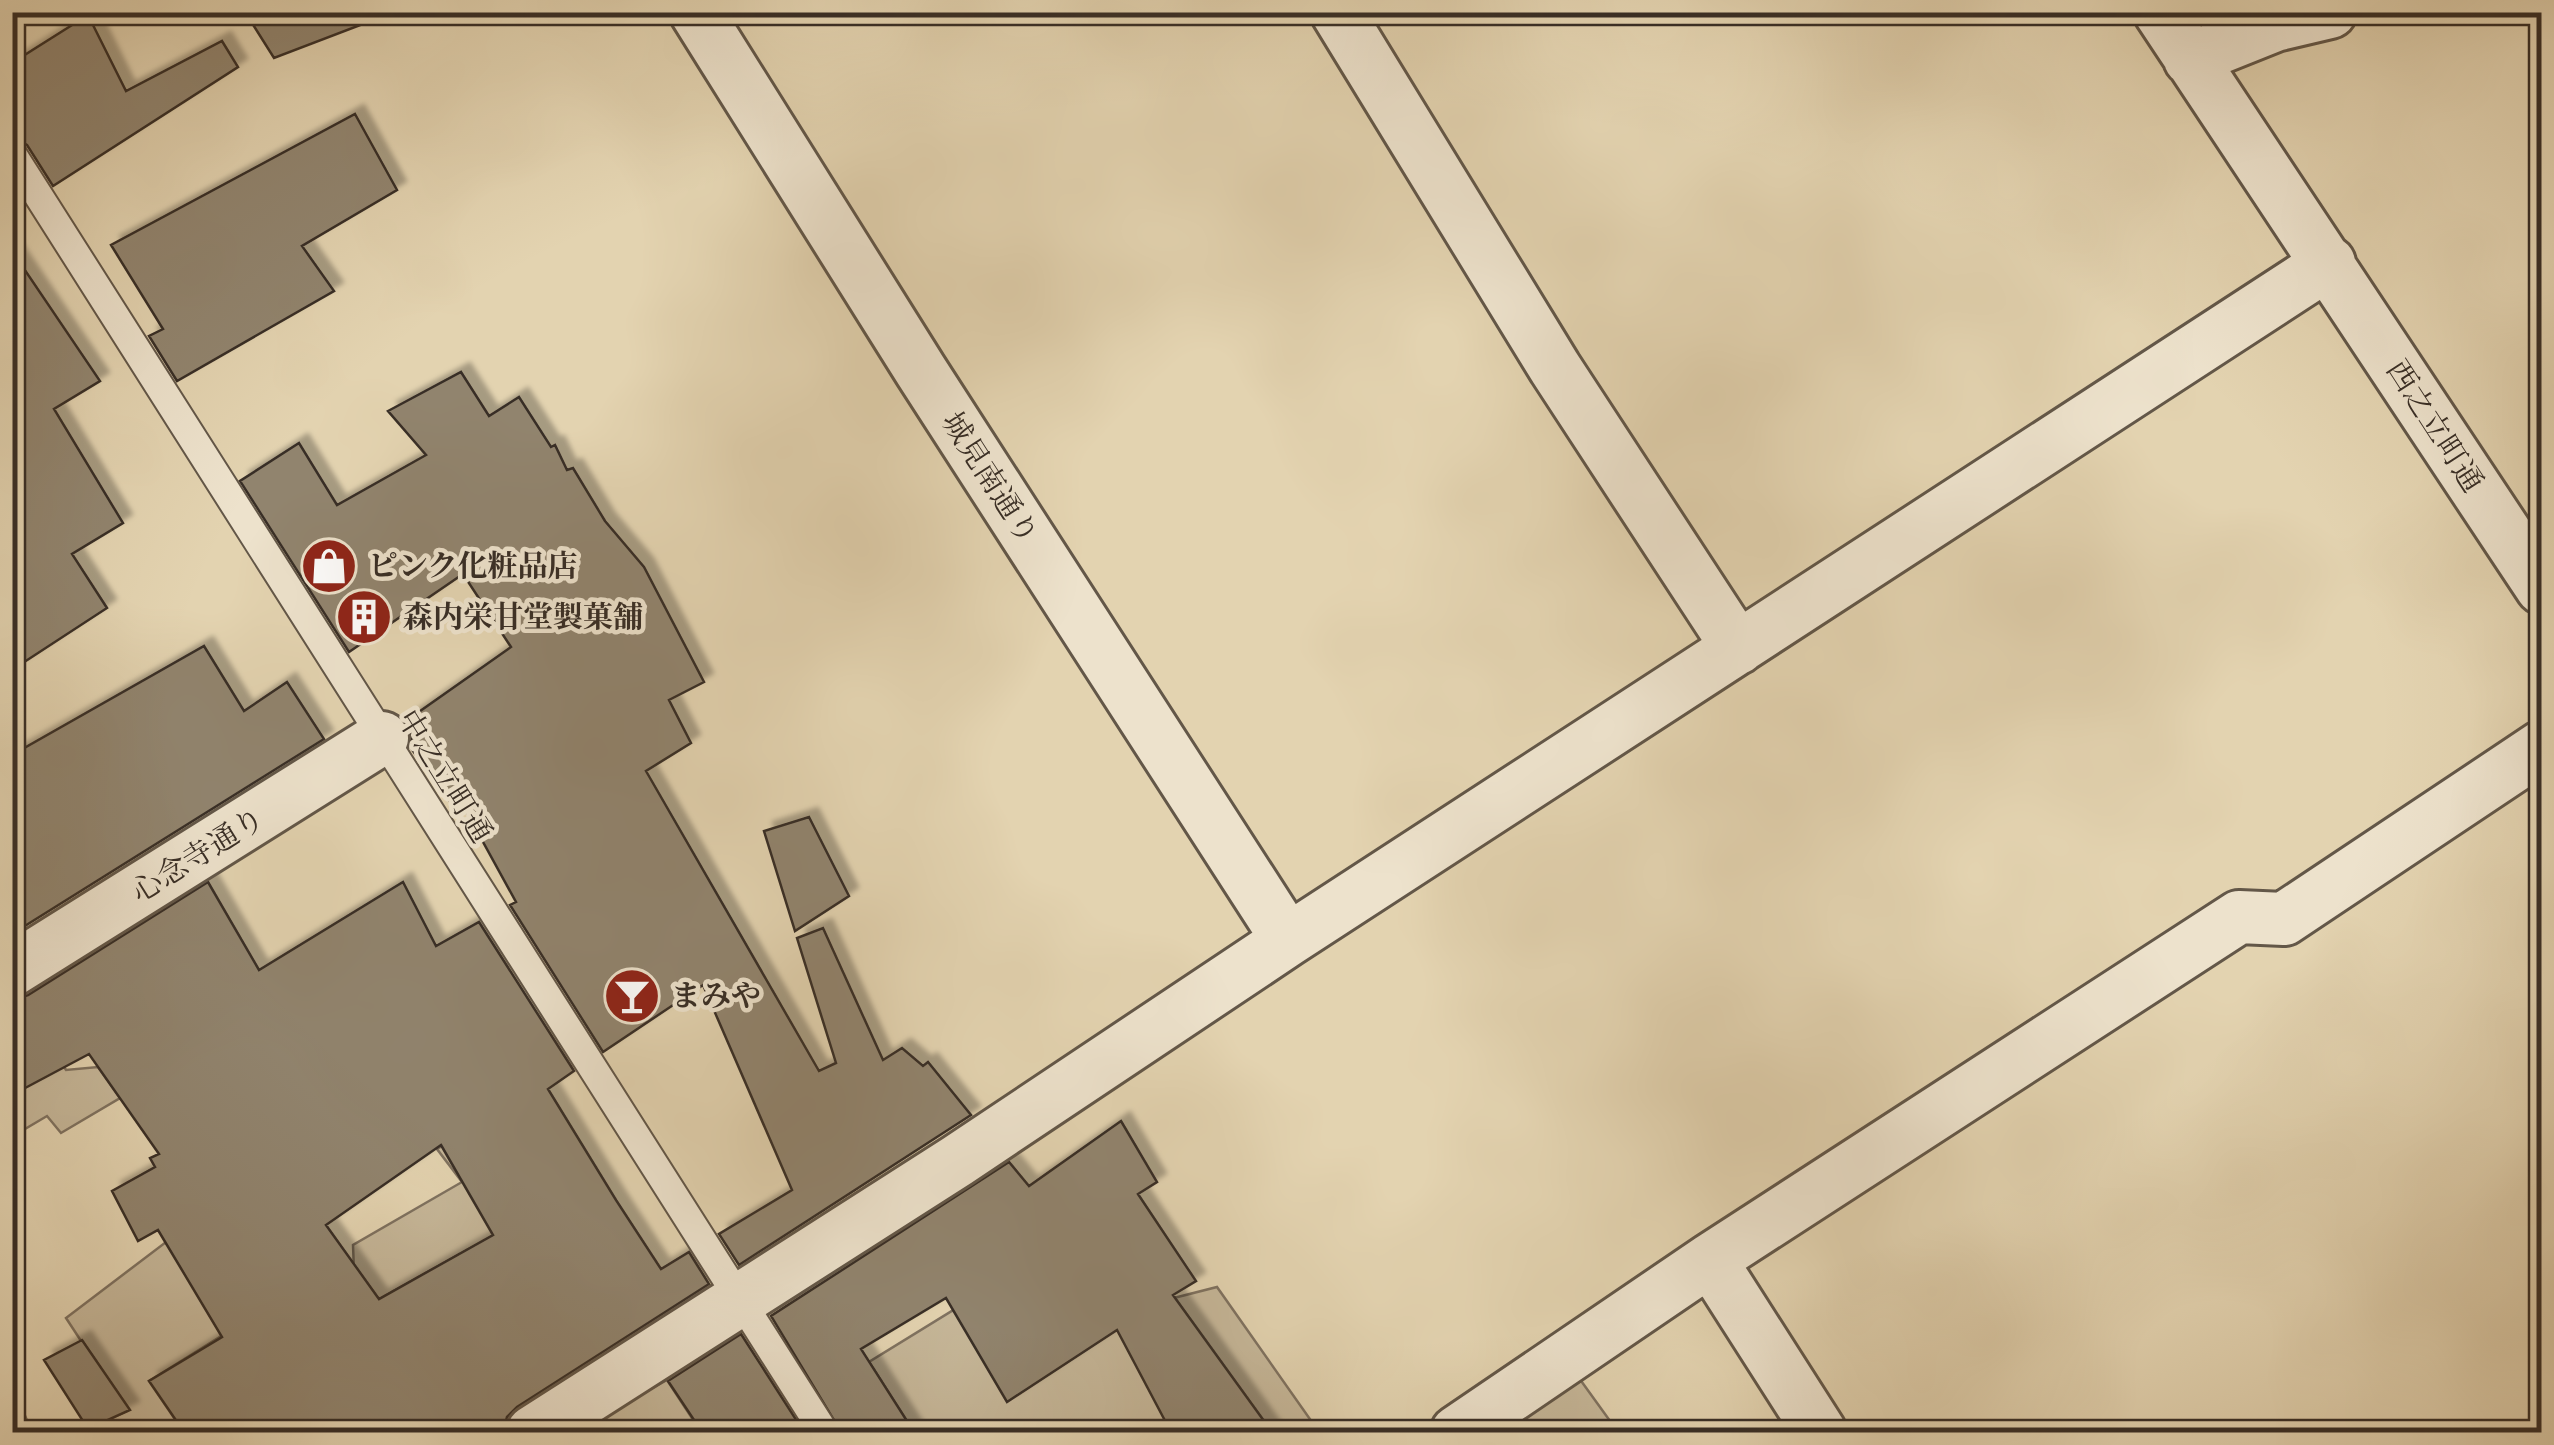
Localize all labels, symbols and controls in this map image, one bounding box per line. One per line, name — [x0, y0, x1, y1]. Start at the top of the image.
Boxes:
street label: 西之立町通 — [2377, 354, 2490, 500]
street label: 城見南通り — [932, 406, 1045, 552]
shop icon: ピンク化粧品店 — [299, 536, 359, 596]
place label: ピンク化粧品店 — [368, 549, 577, 586]
building icon: 森内栄甘堂製菓舗 — [334, 587, 394, 647]
place label: 森内栄甘堂製菓舗 — [403, 600, 643, 637]
street label: 中之立町通 — [388, 703, 499, 850]
street label: 心念寺通り — [125, 801, 272, 912]
bar icon: まみや — [602, 966, 662, 1026]
place label: まみや — [671, 979, 761, 1016]

